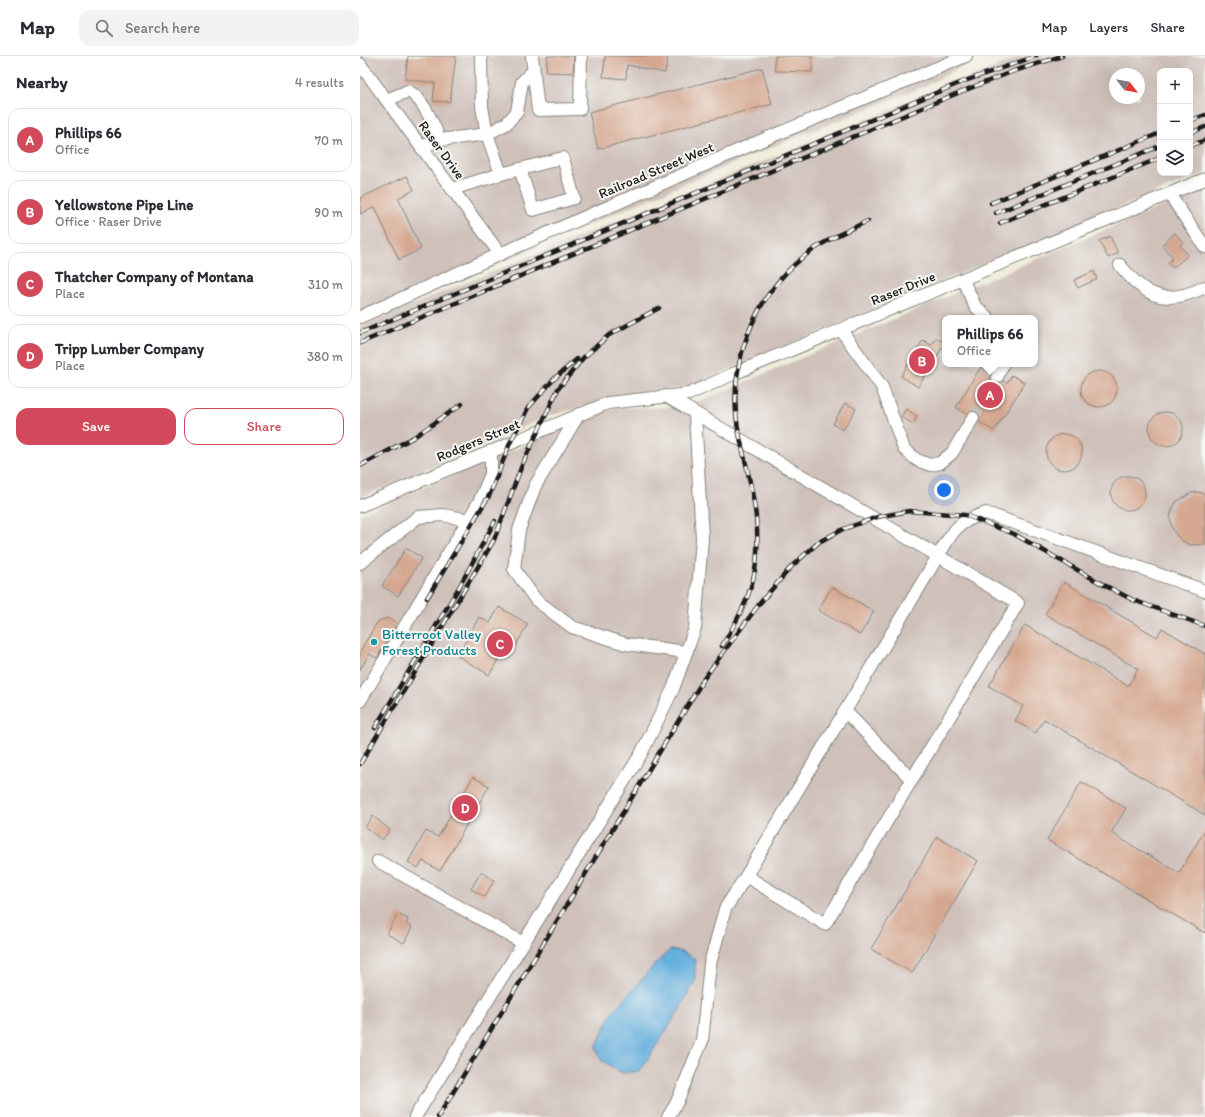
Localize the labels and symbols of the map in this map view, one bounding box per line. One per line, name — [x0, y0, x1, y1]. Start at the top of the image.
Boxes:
north arrow — [1109, 68, 1145, 104]
street label: Raser Drive — [415, 118, 469, 183]
street label: Railroad Street West — [596, 138, 716, 202]
street label: Raser Drive — [868, 268, 938, 309]
pin: B — [909, 346, 935, 376]
pin: A — [977, 380, 1003, 410]
street label: Rodgers Street — [434, 415, 523, 466]
your location — [934, 480, 954, 500]
place label: Bitterroot Valley Forest Products — [382, 626, 482, 659]
pin: C — [487, 629, 513, 659]
marker: Bitterroot Valley Forest Products — [369, 637, 379, 647]
pin: D — [452, 793, 478, 823]

